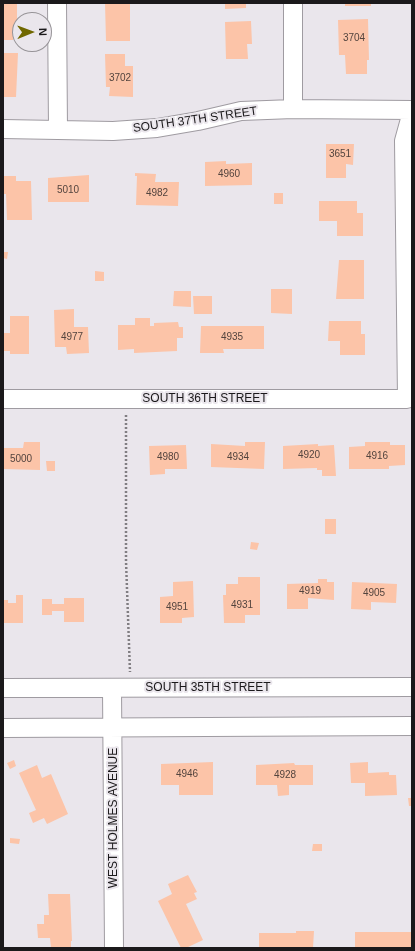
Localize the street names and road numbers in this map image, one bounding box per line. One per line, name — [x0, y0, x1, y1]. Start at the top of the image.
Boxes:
street label: SOUTH 37TH STREET — [132, 104, 258, 136]
street label: SOUTH 36TH STREET — [142, 392, 268, 406]
street label: SOUTH 35TH STREET — [145, 681, 271, 695]
street label: WEST HOLMES AVENUE — [107, 748, 121, 888]

